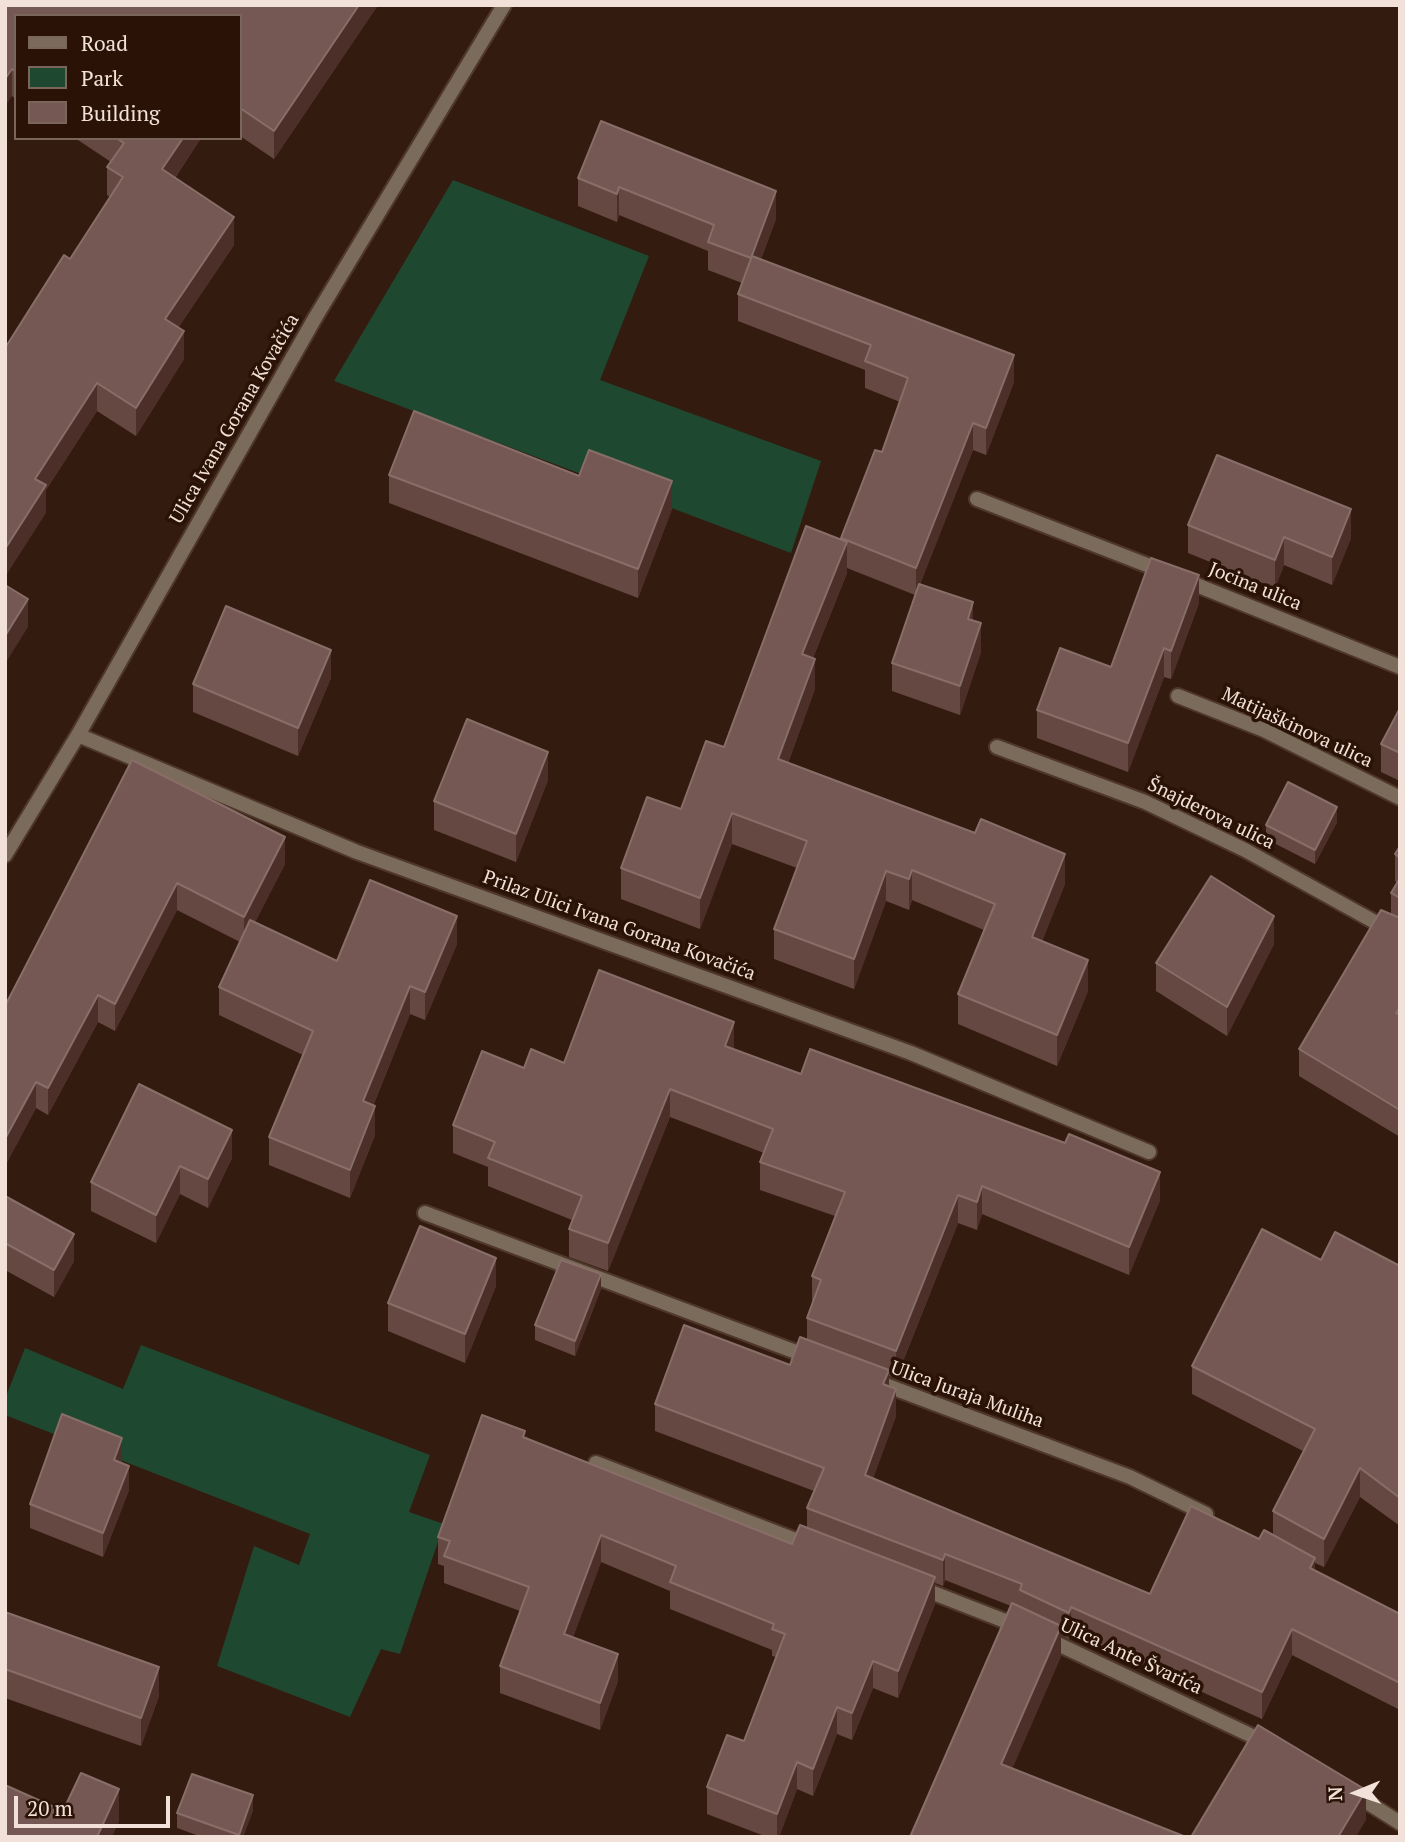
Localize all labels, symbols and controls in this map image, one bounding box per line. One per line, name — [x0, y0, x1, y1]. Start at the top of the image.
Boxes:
legend — [14, 14, 242, 140]
text: Road — [81, 29, 128, 57]
text: Park — [81, 64, 123, 92]
text: Building — [81, 99, 160, 127]
street label: Ulica Ivana Gorana Kovačića — [166, 310, 304, 528]
street label: Jocina ulica — [1205, 558, 1305, 616]
street label: Matijaškinova ulica — [1218, 683, 1376, 773]
street label: Šnajderova ulica — [1144, 773, 1278, 855]
street label: Prilaz Ulici Ivana Gorana Kovačića — [480, 866, 758, 986]
street label: Ulica Juraja Muliha — [888, 1357, 1046, 1433]
street label: Ulica Ante Švarića — [1057, 1614, 1205, 1700]
north arrow — [1321, 1758, 1391, 1828]
scale bar — [18, 1783, 173, 1827]
text: N — [1322, 1786, 1347, 1801]
text: 20 m — [27, 1794, 73, 1822]

